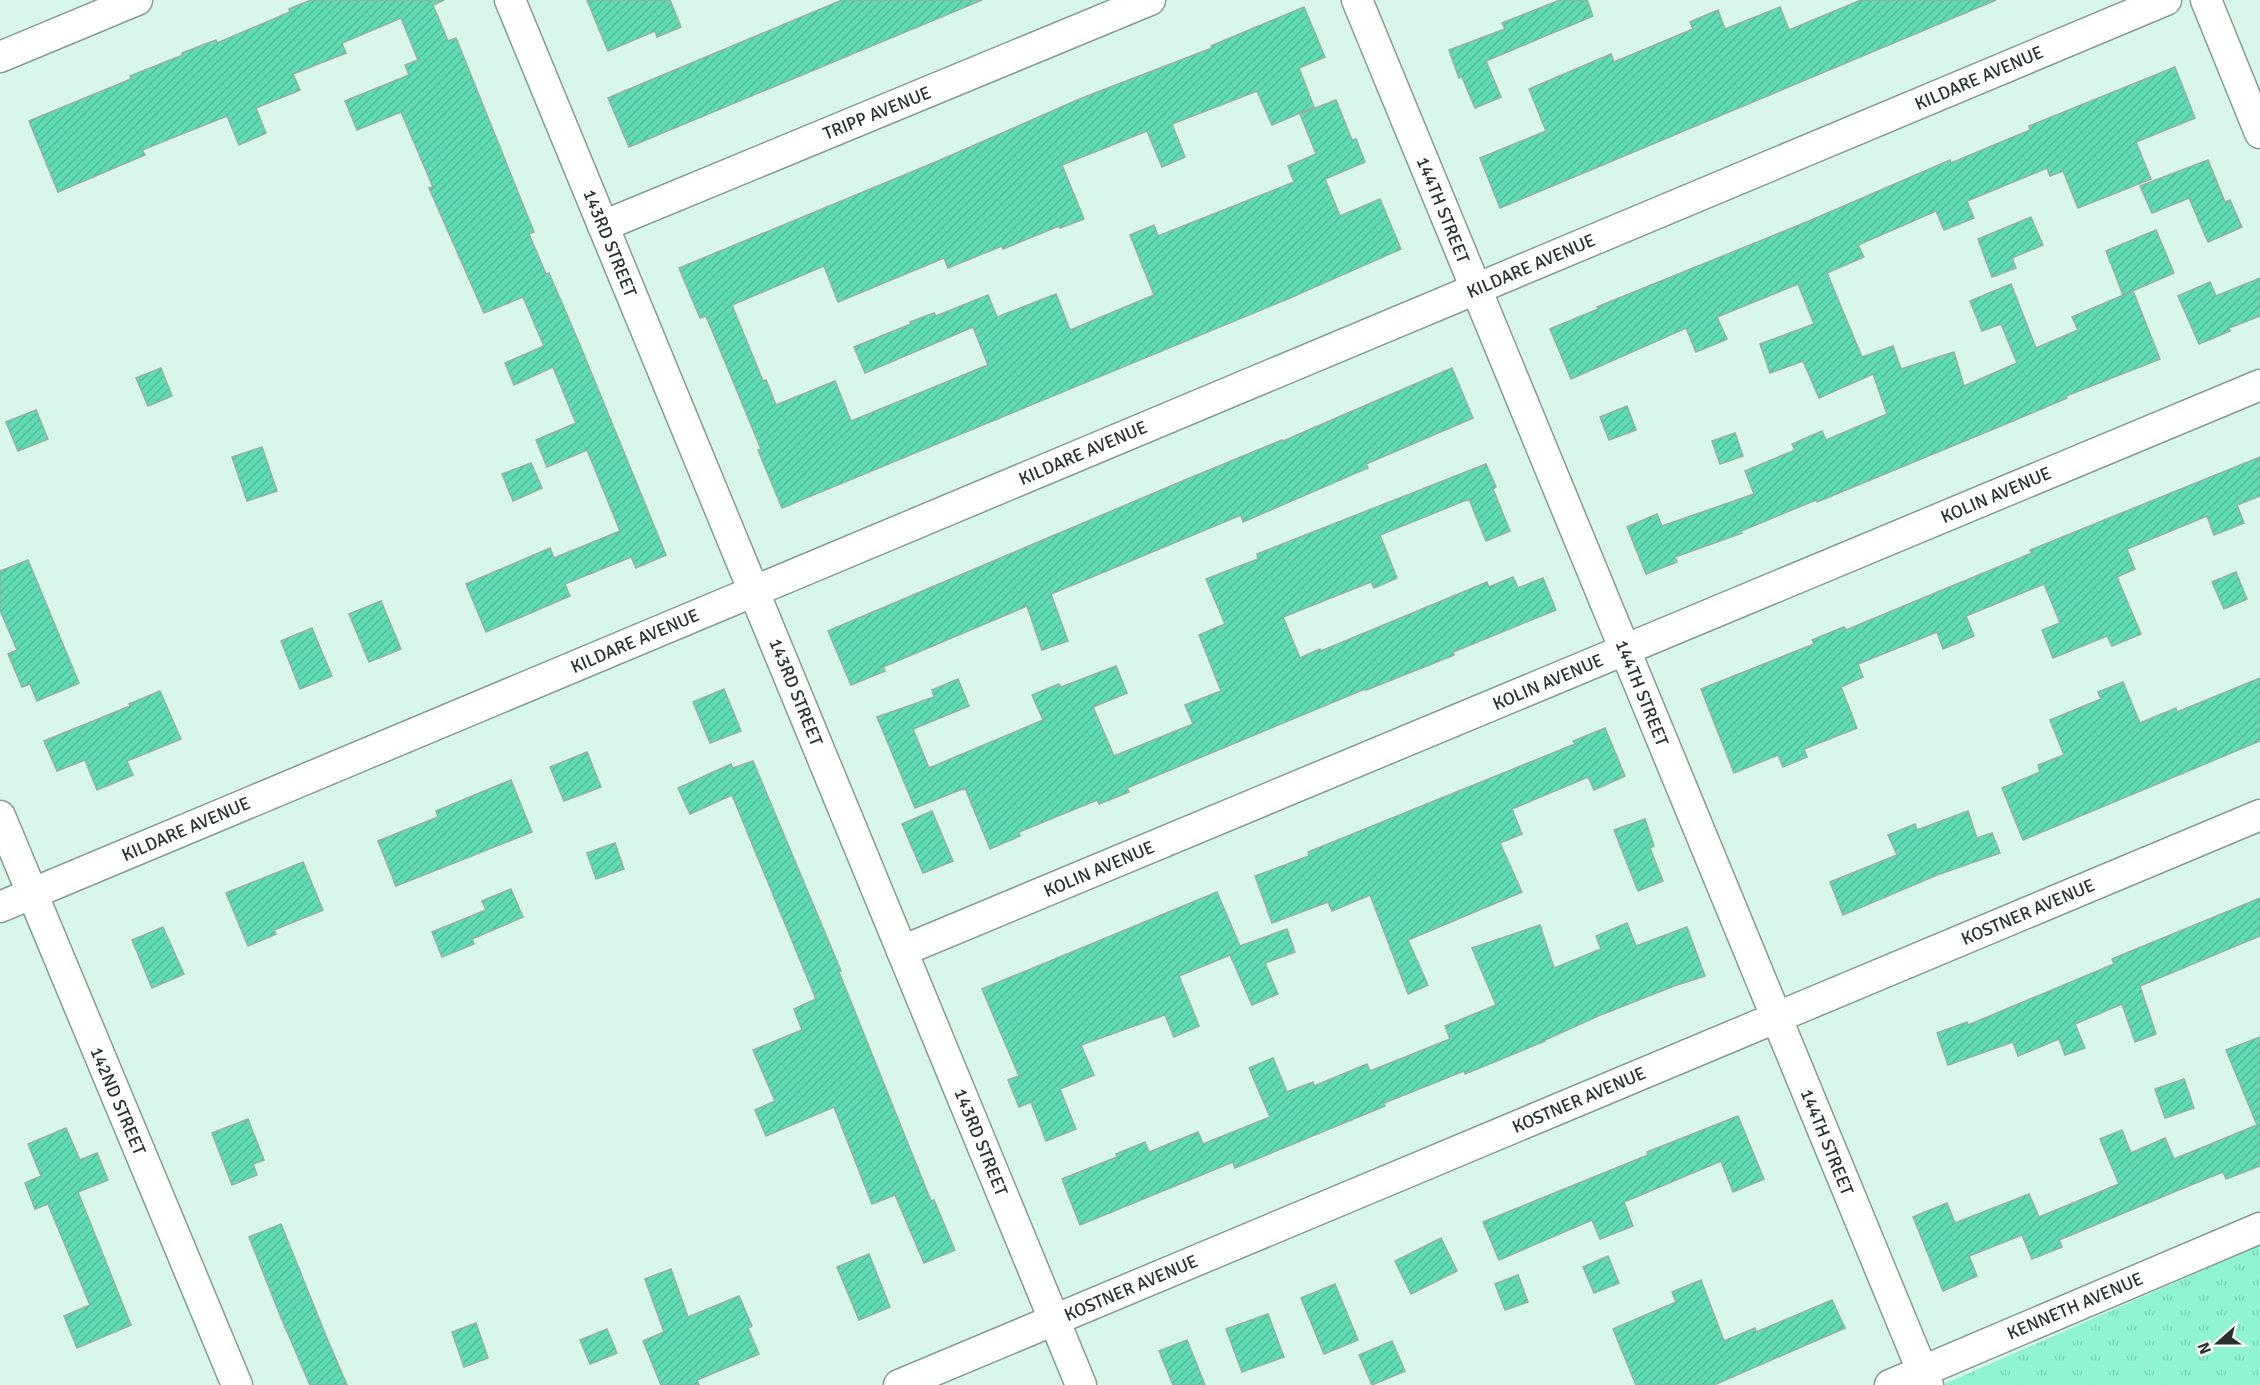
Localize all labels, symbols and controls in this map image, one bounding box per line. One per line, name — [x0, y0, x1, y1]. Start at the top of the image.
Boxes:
street label: KILDARE AVENUE — [1911, 41, 2047, 115]
street label: TRIPP AVENUE — [820, 81, 934, 145]
street label: 144TH STREET — [1412, 154, 1474, 266]
street label: 143RD STREET — [578, 186, 642, 300]
street label: KILDARE AVENUE — [1463, 229, 1599, 303]
street label: KILDARE AVENUE — [1015, 416, 1151, 490]
street label: KOLIN AVENUE — [1937, 462, 2055, 528]
street label: KILDARE AVENUE — [567, 604, 703, 678]
street label: 143RD STREET — [764, 635, 828, 749]
street label: 144TH STREET — [1611, 637, 1673, 749]
street label: KOLIN AVENUE — [1489, 649, 1607, 715]
street label: KILDARE AVENUE — [118, 792, 254, 866]
street label: KOLIN AVENUE — [1040, 836, 1158, 902]
street label: KOSTNER AVENUE — [1958, 874, 2098, 950]
street label: 142ND STREET — [85, 1044, 151, 1159]
street label: KOSTNER AVENUE — [1509, 1062, 1649, 1138]
street label: 143RD STREET — [949, 1085, 1013, 1199]
street label: 144TH STREET — [1796, 1086, 1858, 1198]
street label: KOSTNER AVENUE — [1061, 1250, 1201, 1326]
street label: KENNETH AVENUE — [2004, 1267, 2146, 1345]
north arrow — [2188, 1313, 2248, 1373]
text: N — [2194, 1339, 2216, 1357]

